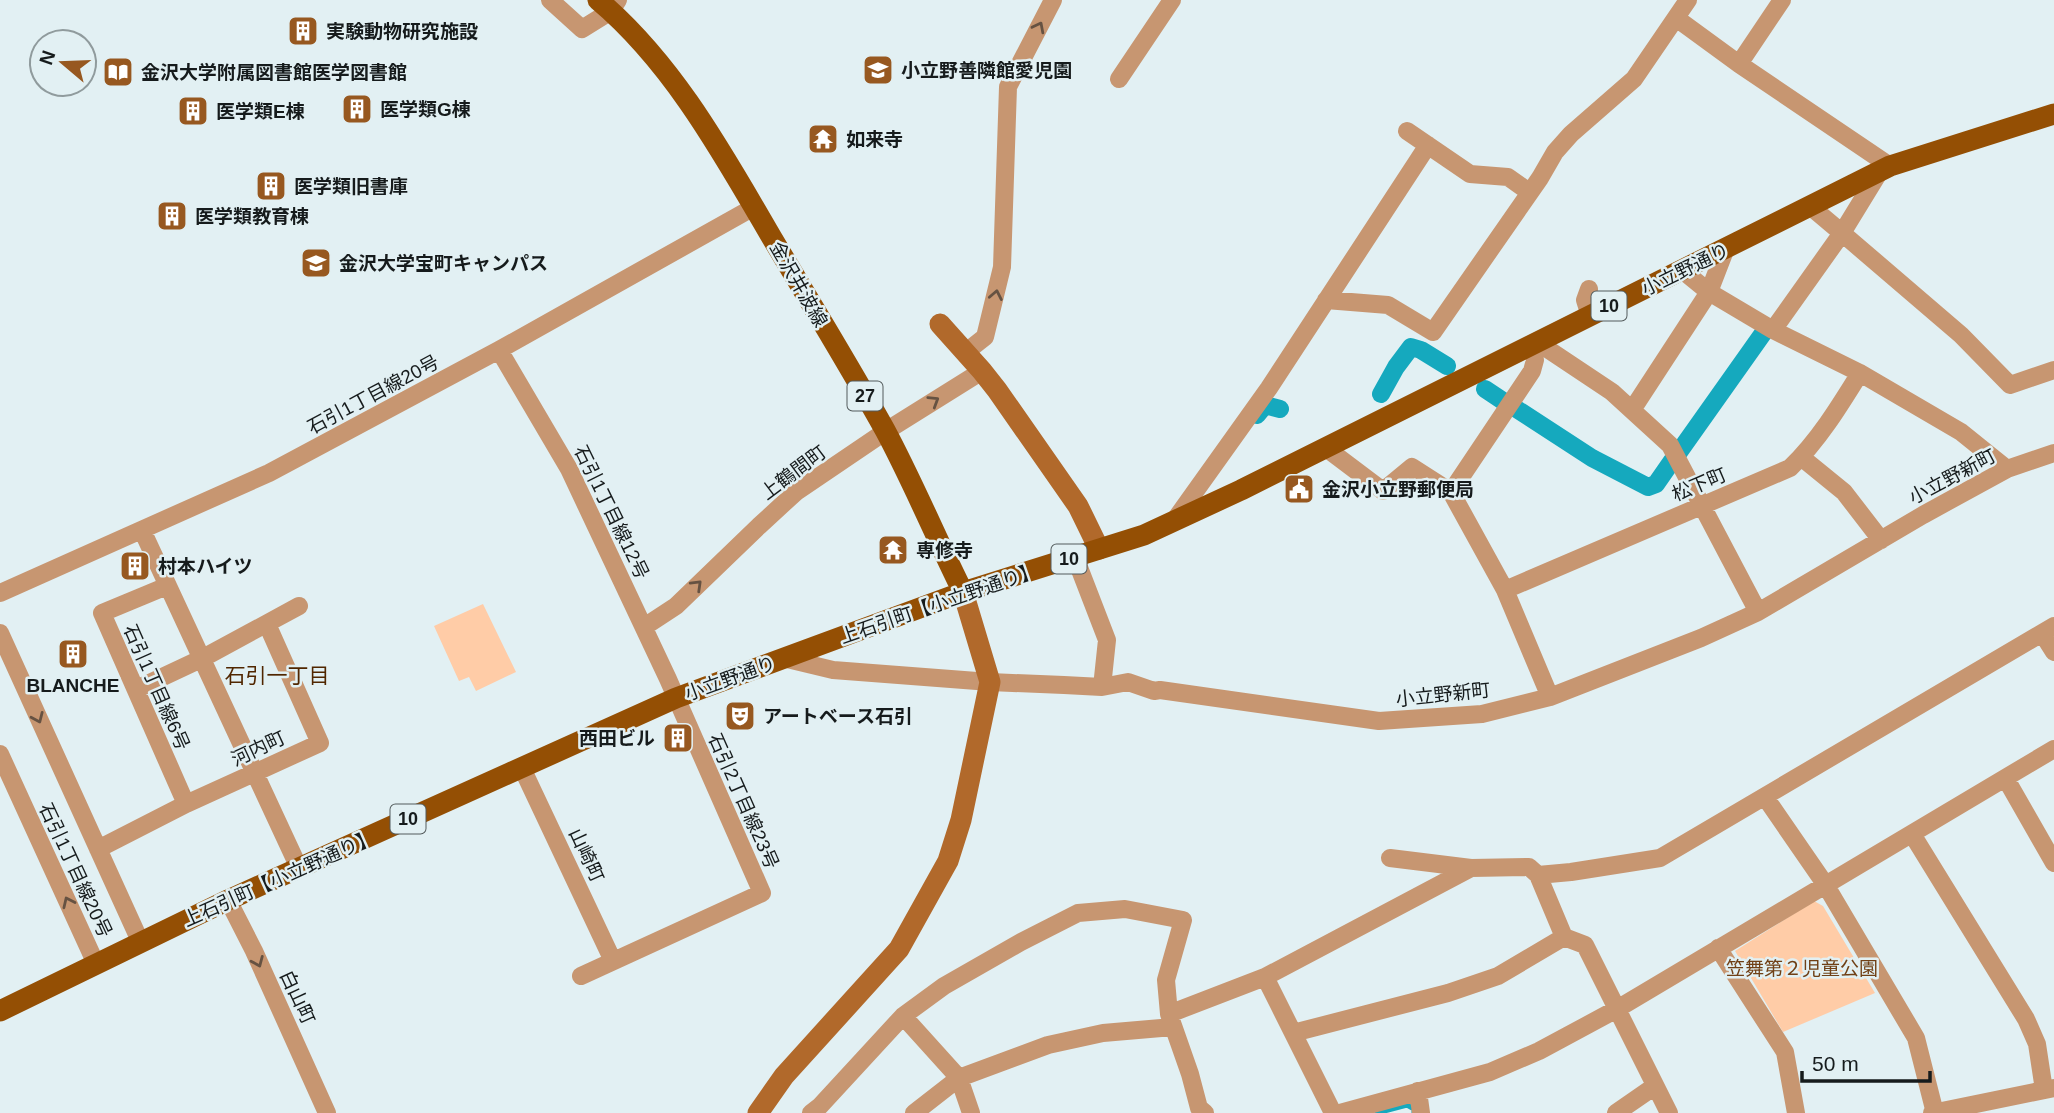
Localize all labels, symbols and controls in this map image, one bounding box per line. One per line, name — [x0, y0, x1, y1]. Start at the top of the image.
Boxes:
building icon: 実験動物研究施設 — [286, 14, 320, 48]
place label: 実験動物研究施設 — [326, 21, 478, 42]
one-way arrow — [1031, 22, 1044, 34]
north arrow — [28, 28, 98, 98]
text: N — [35, 48, 60, 68]
school or university icon: 小立野善隣館愛児園 — [861, 53, 895, 87]
library icon: 金沢大学附属図書館医学図書館 — [101, 55, 135, 89]
place label: 小立野善隣館愛児園 — [901, 60, 1072, 81]
place label: 金沢大学附属図書館医学図書館 — [141, 62, 407, 83]
building icon: 医学類G棟 — [340, 92, 374, 126]
building icon: 医学類E棟 — [176, 94, 210, 128]
place label: 医学類G棟 — [380, 99, 471, 120]
place label: 医学類E棟 — [216, 101, 305, 122]
temple icon: 如来寺 — [806, 122, 840, 156]
place label: 如来寺 — [846, 129, 903, 150]
building icon: 医学類旧書庫 — [254, 169, 288, 203]
place label: 医学類旧書庫 — [294, 176, 408, 197]
building icon: 医学類教育棟 — [155, 199, 189, 233]
place label: 医学類教育棟 — [195, 206, 309, 227]
street label: 金沢井波線 — [766, 238, 831, 331]
street label: 小立野通り — [1638, 239, 1733, 300]
school or university icon: 金沢大学宝町キャンパス — [299, 246, 333, 280]
place label: 金沢大学宝町キャンパス — [339, 253, 548, 274]
one-way arrow — [987, 289, 1002, 301]
road number: 10 — [1592, 292, 1626, 320]
street label: 石引1丁目線20号 — [304, 351, 442, 438]
road number: 27 — [848, 382, 882, 410]
one-way arrow — [926, 397, 939, 410]
street label: 上鶴間町 — [757, 441, 830, 504]
street label: 石引1丁目線12号 — [570, 442, 653, 582]
street label: 小立野新町 — [1905, 445, 1999, 508]
street label: 松下町 — [1669, 464, 1730, 505]
public building icon: 金沢小立野郵便局 — [1282, 472, 1316, 506]
place label: 金沢小立野郵便局 — [1322, 479, 1474, 500]
temple icon: 専修寺 — [876, 533, 910, 567]
place label: 専修寺 — [916, 540, 973, 561]
road number: 10 — [1052, 544, 1086, 574]
building icon: 村本ハイツ — [118, 549, 152, 583]
place label: 村本ハイツ — [158, 556, 253, 577]
street label: 上石引町【小立野通り】 — [837, 560, 1041, 647]
one-way arrow — [689, 581, 702, 594]
street label: 石引1丁目線6号 — [119, 621, 194, 753]
building icon: BLANCHE — [56, 637, 90, 671]
street label: 小立野通り — [682, 652, 778, 705]
district label: 石引一丁目 — [225, 664, 330, 687]
place label: BLANCHE — [27, 675, 119, 696]
street label: 小立野新町 — [1395, 679, 1491, 710]
theatre icon: アートベース石引 — [723, 699, 757, 733]
place label: アートベース石引 — [763, 706, 913, 727]
one-way arrow — [30, 711, 44, 723]
building icon: 西田ビル — [661, 721, 695, 755]
street label: 河内町 — [228, 727, 288, 770]
place label: 西田ビル — [579, 728, 655, 749]
street label: 石引2丁目線23号 — [704, 730, 783, 872]
street label: 石引1丁目線20号 — [35, 800, 116, 941]
road number: 10 — [390, 804, 426, 834]
street label: 山崎町 — [565, 825, 608, 885]
street label: 上石引町【小立野通り】 — [179, 826, 379, 931]
one-way arrow — [62, 897, 76, 909]
one-way arrow — [250, 954, 264, 967]
park label: 笠舞第２児童公園 — [1726, 958, 1878, 979]
street label: 白山町 — [276, 967, 319, 1027]
scale bar — [1802, 1040, 1930, 1084]
text: 50 m — [1812, 1052, 1859, 1075]

